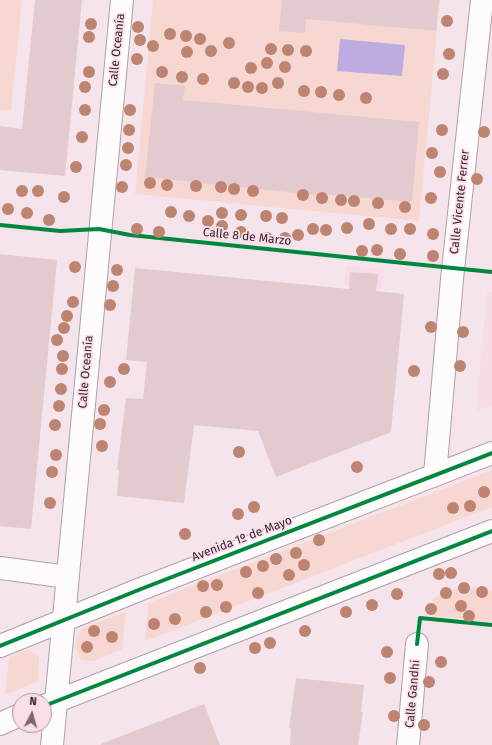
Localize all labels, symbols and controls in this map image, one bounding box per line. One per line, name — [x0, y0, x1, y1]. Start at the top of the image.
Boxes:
street label: Calle Oceanía — [106, 13, 128, 87]
street label: Calle Vicente Ferrer — [447, 149, 473, 255]
street label: Calle 8 de Marzo — [202, 225, 292, 249]
street label: Calle Oceanía — [76, 335, 96, 409]
street label: Avenida 1º de Mayo — [190, 513, 294, 565]
street label: Calle Gandhi — [403, 659, 423, 729]
north arrow — [12, 693, 52, 733]
text: N — [29, 695, 38, 708]

